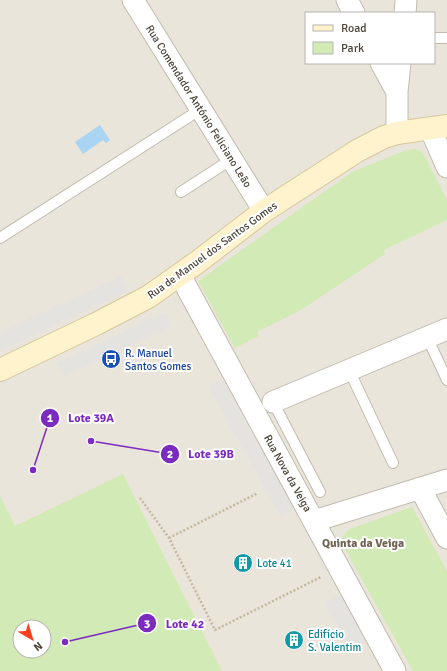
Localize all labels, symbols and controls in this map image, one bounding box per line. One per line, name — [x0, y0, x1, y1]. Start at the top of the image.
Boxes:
legend — [305, 12, 435, 64]
text: Road — [341, 21, 367, 36]
street label: Rua Comendador António Feliciano Leão — [143, 23, 254, 190]
text: Park — [341, 41, 364, 56]
street label: Rua de Manuel dos Santos Gomes — [145, 199, 280, 302]
place label: R. Manuel Santos Gomes — [125, 347, 191, 373]
bus stop icon: R. Manuel Santos Gomes — [100, 348, 122, 370]
callout: Lote 39A — [40, 406, 122, 430]
text: 1 — [47, 411, 54, 426]
text: Lote 39A — [68, 411, 114, 426]
street label: Rua Nova da Veiga — [261, 433, 314, 514]
callout: Lote 39B — [160, 442, 242, 466]
text: 2 — [167, 447, 173, 462]
text: Lote 39B — [188, 447, 234, 462]
district label: Quinta da Veiga — [322, 536, 404, 551]
building icon: Lote 41 — [232, 552, 254, 574]
place label: Lote 41 — [257, 557, 292, 570]
callout: Lote 42 — [137, 611, 212, 635]
text: 3 — [144, 617, 150, 632]
text: Lote 42 — [166, 617, 204, 632]
north arrow — [12, 619, 52, 659]
place label: Edifício S. Valentim — [308, 628, 361, 654]
building icon: Edifício S. Valentim — [283, 629, 305, 651]
text: N — [31, 639, 45, 654]

